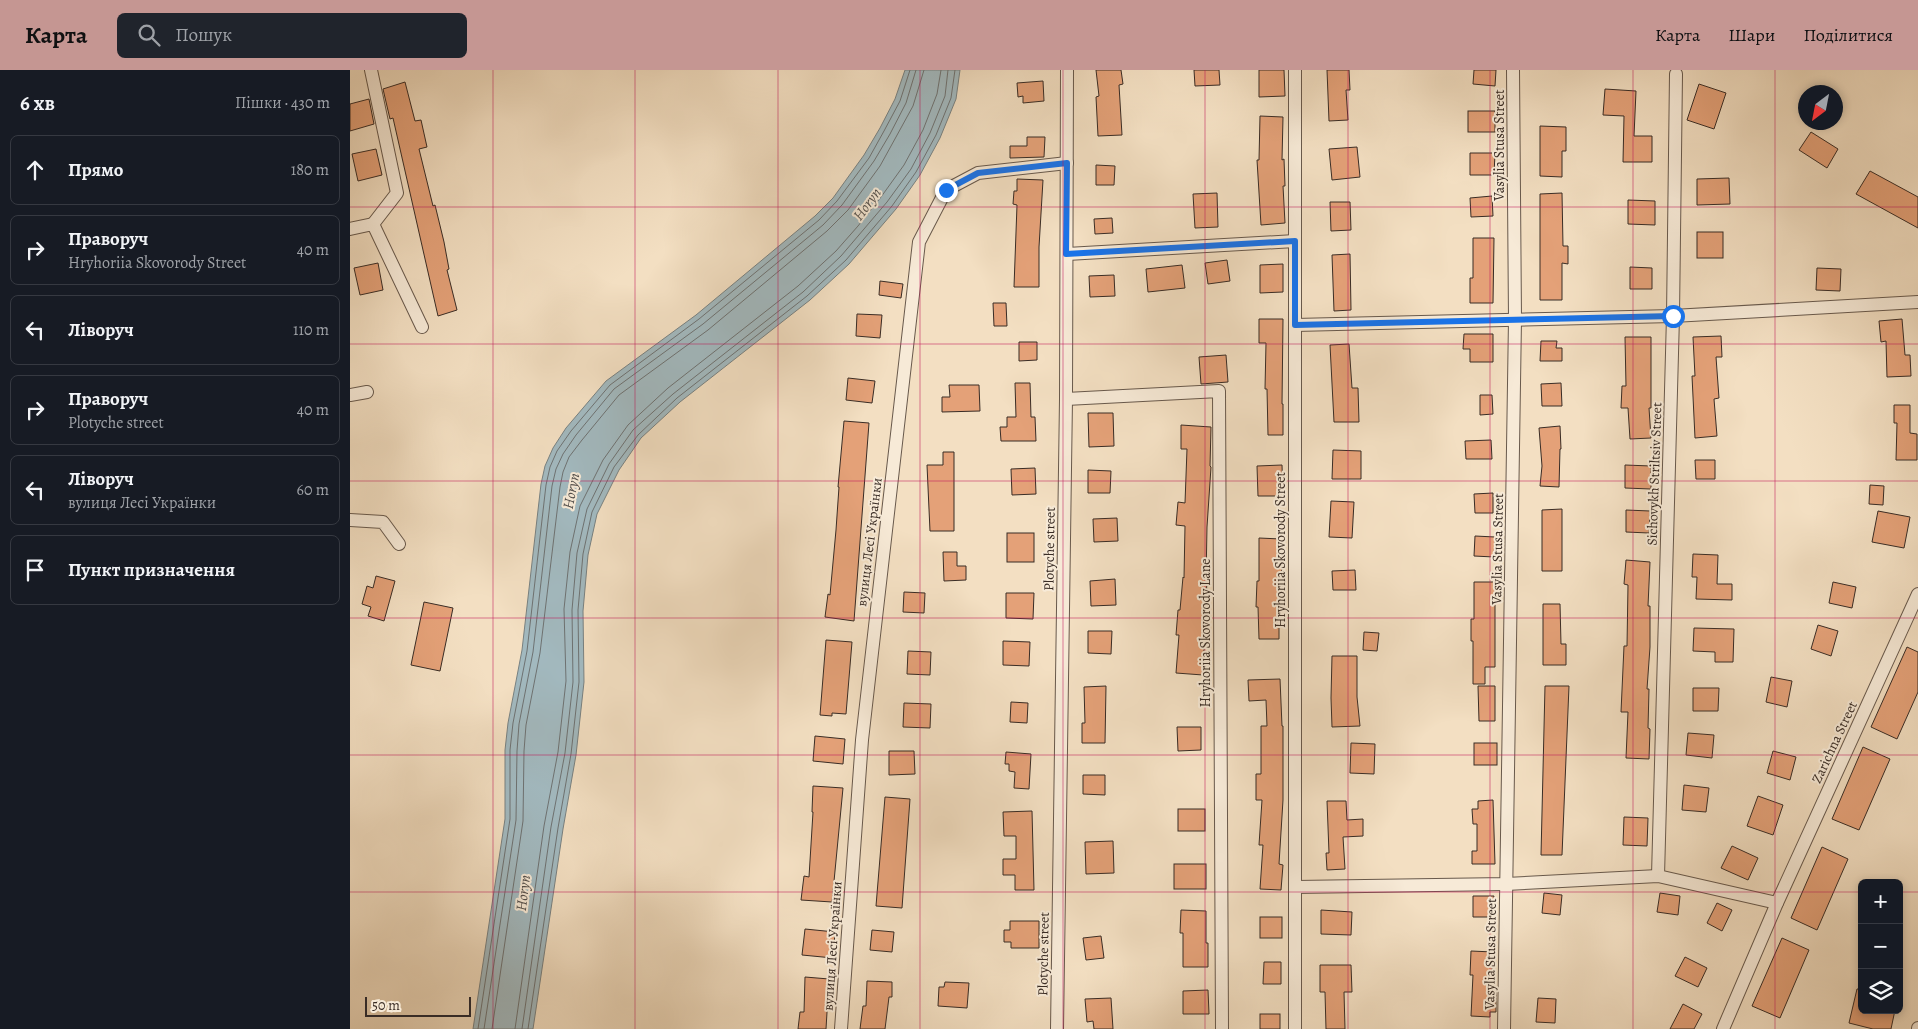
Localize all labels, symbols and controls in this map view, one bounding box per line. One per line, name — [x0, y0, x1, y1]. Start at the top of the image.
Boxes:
search box — [117, 13, 467, 58]
text: Карта — [25, 19, 87, 51]
icon: search — [135, 21, 163, 49]
text: Пошук — [175, 22, 232, 48]
text: Карта — [1655, 23, 1700, 47]
text: Шари — [1728, 23, 1775, 47]
text: Поділитися — [1803, 23, 1893, 47]
north arrow — [1798, 85, 1843, 130]
text: 6 хв — [20, 89, 55, 117]
street label: Vasylia Stusa Street — [1490, 89, 1509, 202]
text: Пішки · 430 m — [235, 92, 330, 114]
icon: ahead — [21, 156, 49, 184]
text: Прямо — [68, 157, 123, 183]
text: 180 m — [291, 159, 329, 181]
route end — [935, 179, 958, 202]
water label: Horyn — [848, 184, 886, 224]
text: Праворуч — [68, 226, 148, 252]
icon: right — [21, 236, 49, 264]
text: 40 m — [297, 239, 329, 261]
text: Hryhoriia Skovorody Street — [68, 252, 246, 274]
route start — [1662, 305, 1685, 328]
icon: left — [21, 316, 49, 344]
text: Ліворуч — [68, 317, 134, 343]
text: 110 m — [293, 319, 329, 341]
text: Праворуч — [68, 386, 148, 412]
icon: right — [21, 396, 49, 424]
text: 40 m — [297, 399, 329, 421]
street label: Sichovykh Striltsiv Street — [1643, 402, 1667, 546]
text: Plotyche street — [68, 412, 164, 434]
text: Ліворуч — [68, 466, 134, 492]
water label: Horyn — [558, 471, 584, 511]
street label: Hryhoriia Skovorody Street — [1271, 472, 1290, 628]
icon: left — [21, 476, 49, 504]
street label: вулиця Лесі Українки — [852, 477, 887, 608]
text: 60 m — [297, 479, 329, 501]
text: вулиця Лесі Українки — [68, 492, 216, 514]
street label: Vasylia Stusa Street — [1487, 493, 1508, 606]
street label: Plotyche street — [1039, 507, 1060, 591]
icon: arrive — [21, 556, 49, 584]
text: Пункт призначення — [68, 557, 235, 583]
street label: Hryhoriia Skovorody Lane — [1196, 558, 1215, 708]
street label: Zarichna Street — [1807, 698, 1862, 786]
water label: Horyn — [511, 874, 535, 912]
map controls — [1858, 879, 1903, 1014]
button: + — [1858, 879, 1903, 924]
street label: вулиця Лесі Українки — [818, 881, 846, 1011]
street label: Vasylia Stusa Street — [1480, 898, 1501, 1011]
street label: Plotyche street — [1033, 912, 1054, 996]
button: − — [1858, 924, 1903, 969]
button: layers — [1858, 969, 1903, 1014]
scale bar — [365, 994, 471, 1017]
text: 50 m — [372, 996, 400, 1015]

